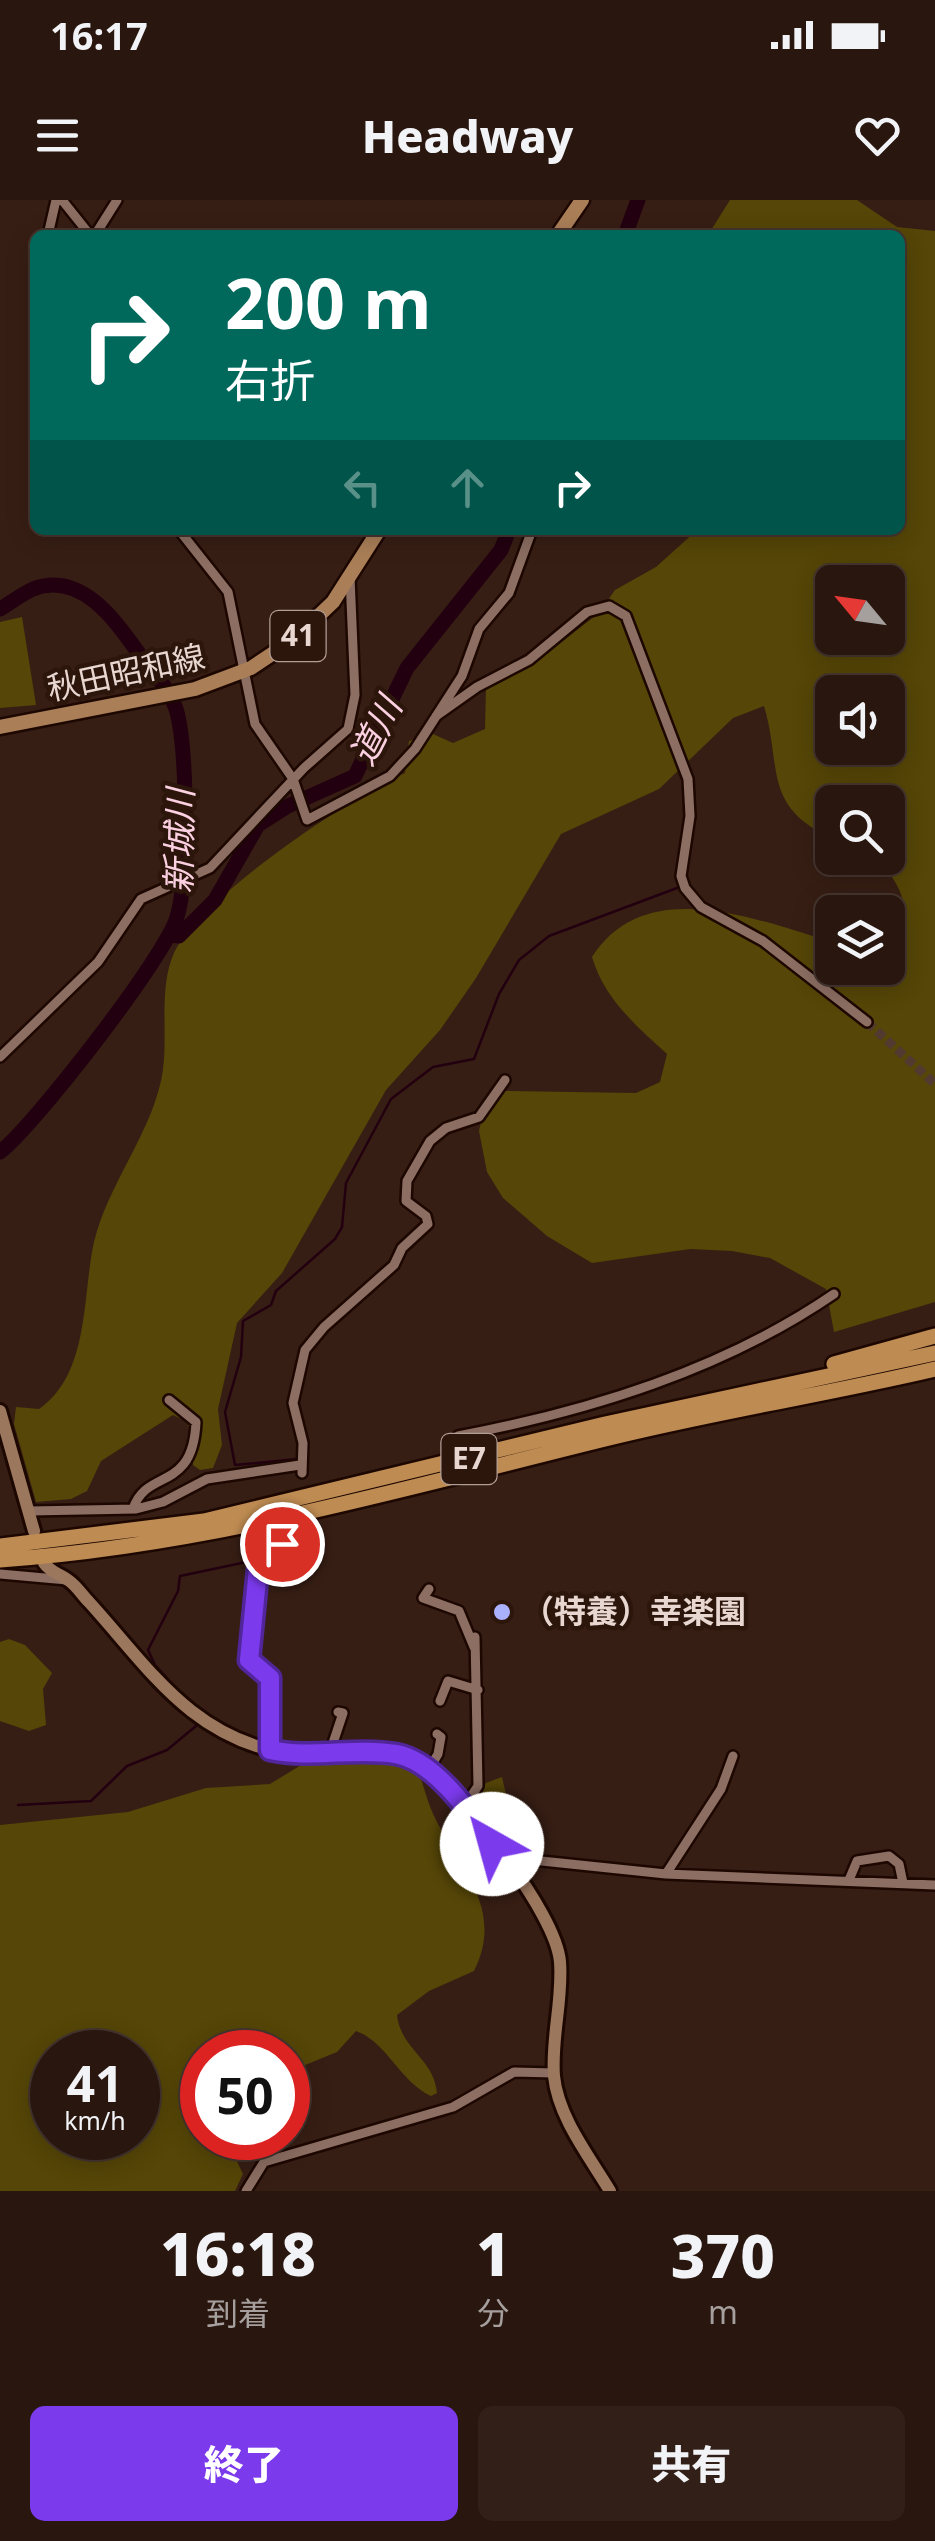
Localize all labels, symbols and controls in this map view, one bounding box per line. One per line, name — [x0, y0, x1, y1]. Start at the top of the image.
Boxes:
text: 16:17 — [50, 9, 148, 61]
text: Headway — [362, 105, 573, 166]
icon: menu — [30, 108, 85, 163]
icon: heart — [850, 108, 905, 163]
text: 200 m — [225, 254, 432, 350]
icon: right — [60, 270, 190, 400]
text: 右折 — [225, 349, 315, 410]
icon: left — [335, 460, 390, 515]
icon: ahead — [440, 460, 495, 515]
icon: right — [545, 460, 600, 515]
north arrow — [815, 565, 905, 655]
map controls — [815, 565, 905, 985]
road number: 41 — [270, 611, 326, 661]
street label: 秋田昭和線 — [43, 634, 208, 709]
button: sound — [815, 675, 905, 765]
water label: 道川 — [338, 685, 413, 772]
water label: 新城川 — [154, 784, 203, 894]
button: search — [815, 785, 905, 875]
button: layers — [815, 895, 905, 985]
road number: E7 — [442, 1434, 496, 1484]
pin — [240, 1502, 325, 1587]
icon: arrive — [255, 1517, 310, 1572]
place label: （特養）幸楽園 — [522, 1589, 746, 1632]
marker: （特養）幸楽園 — [491, 1601, 513, 1623]
position arrow — [440, 1792, 544, 1896]
speed limit sign: 50 — [180, 2030, 310, 2160]
text: 41 — [66, 2049, 124, 2117]
text: km/h — [64, 2103, 126, 2137]
text: 16:18 — [160, 2212, 316, 2294]
text: 1 — [476, 2212, 511, 2294]
text: 370 — [671, 2214, 775, 2296]
text: m — [708, 2290, 738, 2333]
text: 到着 — [206, 2291, 270, 2334]
text: 分 — [477, 2291, 509, 2334]
button: 終了 — [30, 2406, 458, 2521]
button: 共有 — [478, 2406, 905, 2521]

